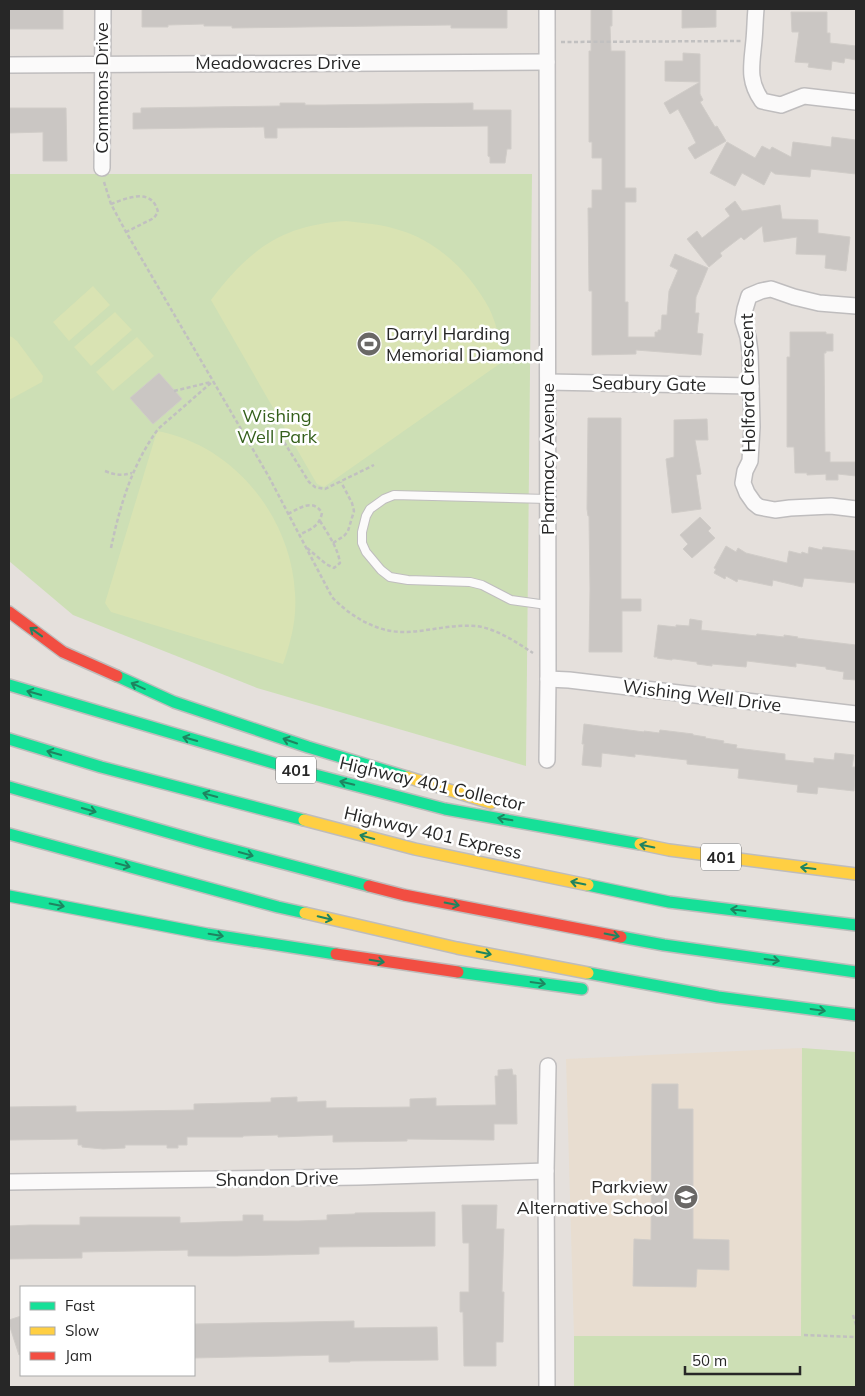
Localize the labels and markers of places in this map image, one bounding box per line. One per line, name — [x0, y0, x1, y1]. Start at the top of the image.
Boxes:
place label: Darryl Harding Memorial Diamond — [386, 322, 544, 366]
sports icon: Darryl Harding Memorial Diamond — [356, 331, 382, 357]
place label: Parkview Alternative School — [517, 1175, 668, 1219]
school or university icon: Parkview Alternative School — [673, 1184, 699, 1210]

